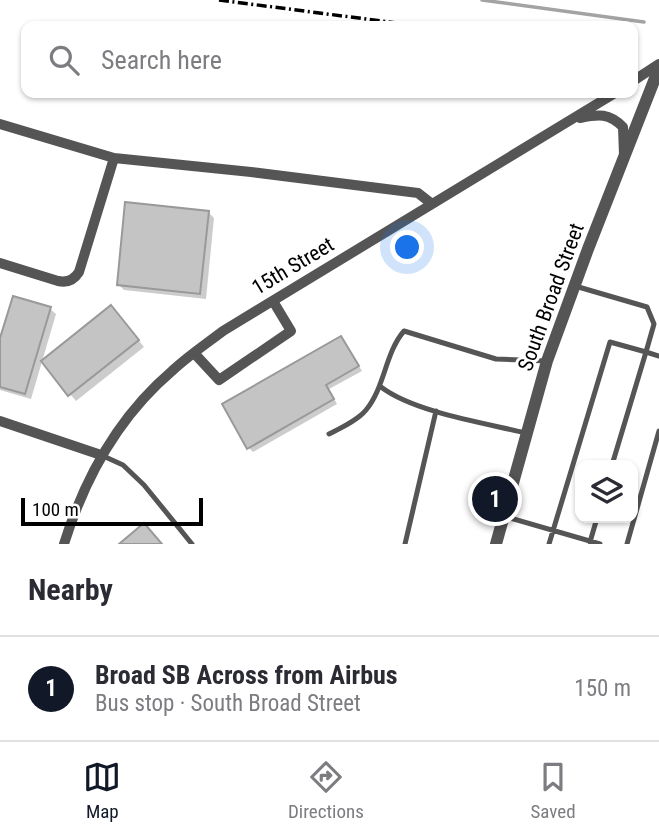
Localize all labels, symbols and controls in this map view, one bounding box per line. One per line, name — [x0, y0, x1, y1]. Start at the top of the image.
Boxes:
search box — [21, 21, 638, 98]
icon: search — [45, 41, 83, 79]
text: Search here — [101, 45, 222, 75]
street label: South Broad Street — [513, 220, 589, 374]
your location — [390, 230, 424, 264]
street label: 15th Street — [248, 232, 338, 300]
map controls — [575, 460, 638, 523]
button: layers — [575, 460, 638, 523]
pin: 1 — [472, 473, 518, 525]
scale bar — [21, 495, 203, 527]
text: 100 m — [32, 498, 79, 521]
text: Nearby — [28, 572, 113, 607]
text: Broad SB Across from Airbus — [95, 660, 398, 690]
text: 1 — [45, 675, 57, 702]
text: 150 m — [574, 675, 631, 702]
text: Bus stop · South Broad Street — [95, 690, 361, 717]
tab: Map — [83, 758, 121, 823]
tab: Directions — [288, 758, 364, 823]
tab: Saved — [530, 758, 576, 823]

